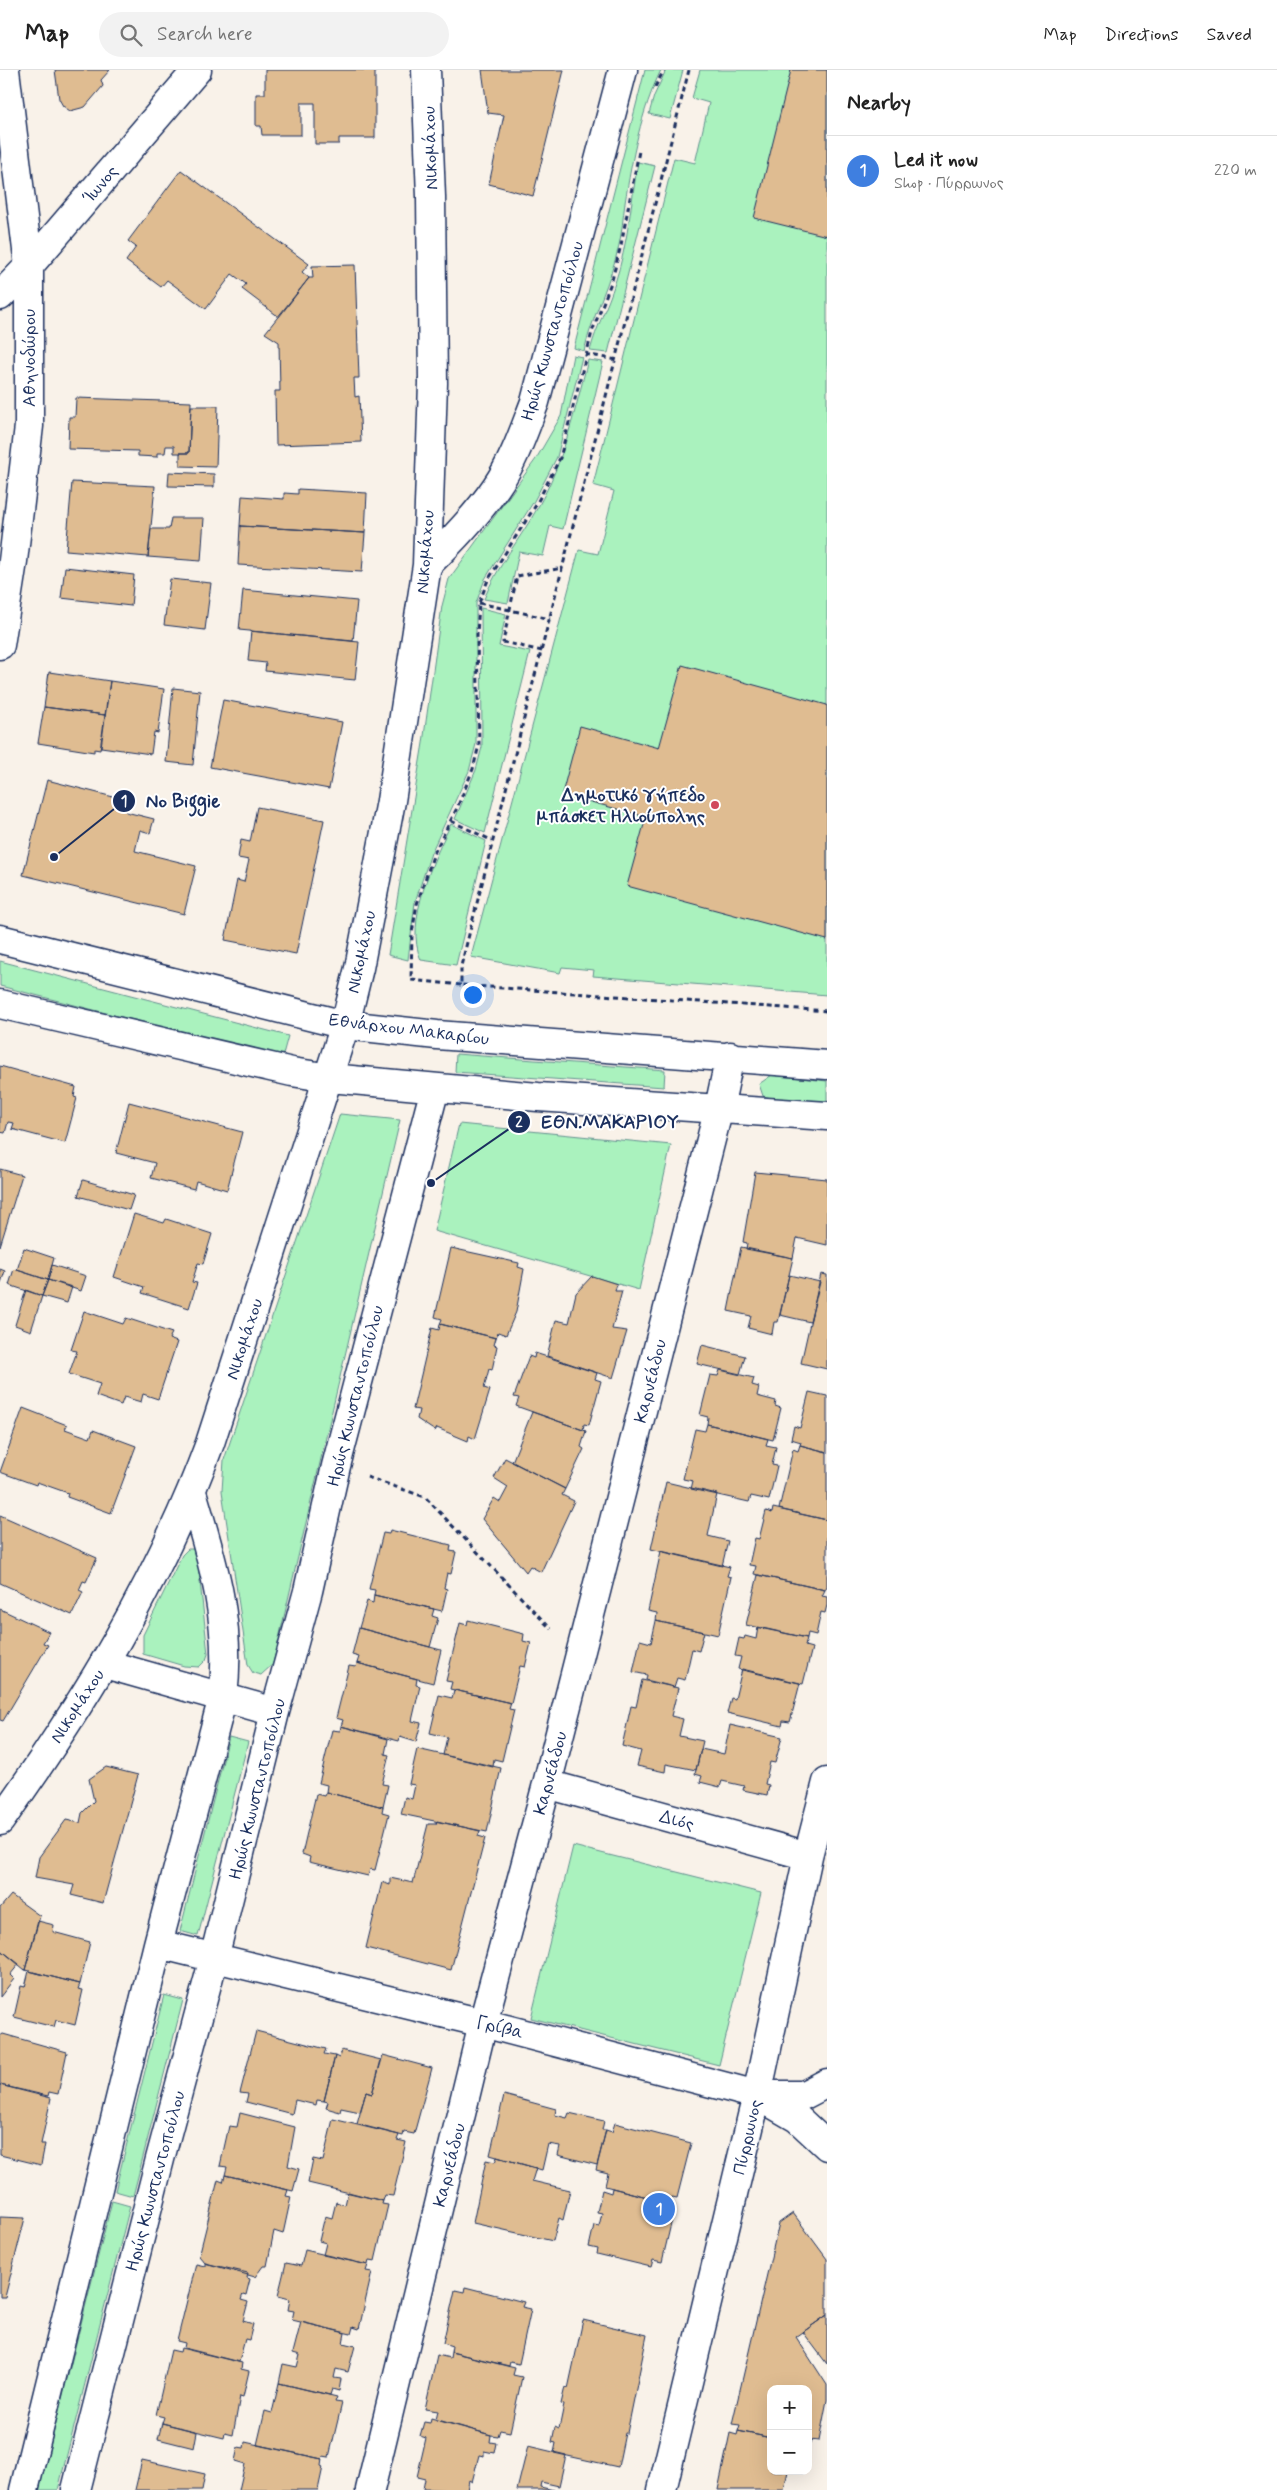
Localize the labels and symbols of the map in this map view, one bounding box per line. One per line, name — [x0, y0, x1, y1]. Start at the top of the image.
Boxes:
street label: Νικομάχου — [418, 106, 444, 190]
street label: Ίωνος — [77, 160, 124, 209]
street label: Ηρώς Κωνσταντοπούλου — [516, 239, 590, 424]
street label: Αθηνοδώρου — [18, 309, 42, 407]
street label: Νικομάχου — [411, 509, 441, 595]
callout: Νο Biggie — [111, 784, 231, 818]
place label: Δημοτικό γήπεδο μπάσκετ Ηλιούπολης — [537, 784, 705, 829]
text: Νο Biggie — [146, 789, 220, 817]
text: 1 — [121, 792, 127, 812]
marker: Δημοτικό γήπεδο μπάσκετ Ηλιούπολης — [709, 799, 721, 811]
street label: Νικομάχου — [342, 909, 382, 996]
your location — [460, 982, 486, 1008]
street label: Εθνάρχου Μακαρίου — [327, 1008, 490, 1052]
callout: ΕΘΝ.ΜΑΚΑΡΙΟΥ — [507, 1105, 689, 1139]
text: ΕΘΝ.ΜΑΚΑΡΙΟΥ — [541, 1110, 679, 1135]
text: 2 — [515, 1113, 523, 1133]
street label: Νικομάχου — [221, 1296, 269, 1383]
street label: Ηρώς Κωνσταντοπούλου — [322, 1303, 390, 1489]
street label: Καρνεάδου — [629, 1337, 673, 1426]
street label: Νικομάχου — [45, 1665, 111, 1748]
street label: Ηρώς Κωνσταντοπούλου — [224, 1696, 292, 1882]
street label: Καρνεάδου — [528, 1729, 574, 1818]
street label: Διός — [657, 1805, 697, 1837]
street label: Γρίβα — [473, 2011, 526, 2045]
street label: Ηρώς Κωνσταντοπούλου — [120, 2088, 192, 2274]
street label: Πύρρωνος — [728, 2097, 768, 2177]
street label: Καρνεάδου — [428, 2121, 472, 2210]
pin: 1 — [643, 2190, 675, 2228]

